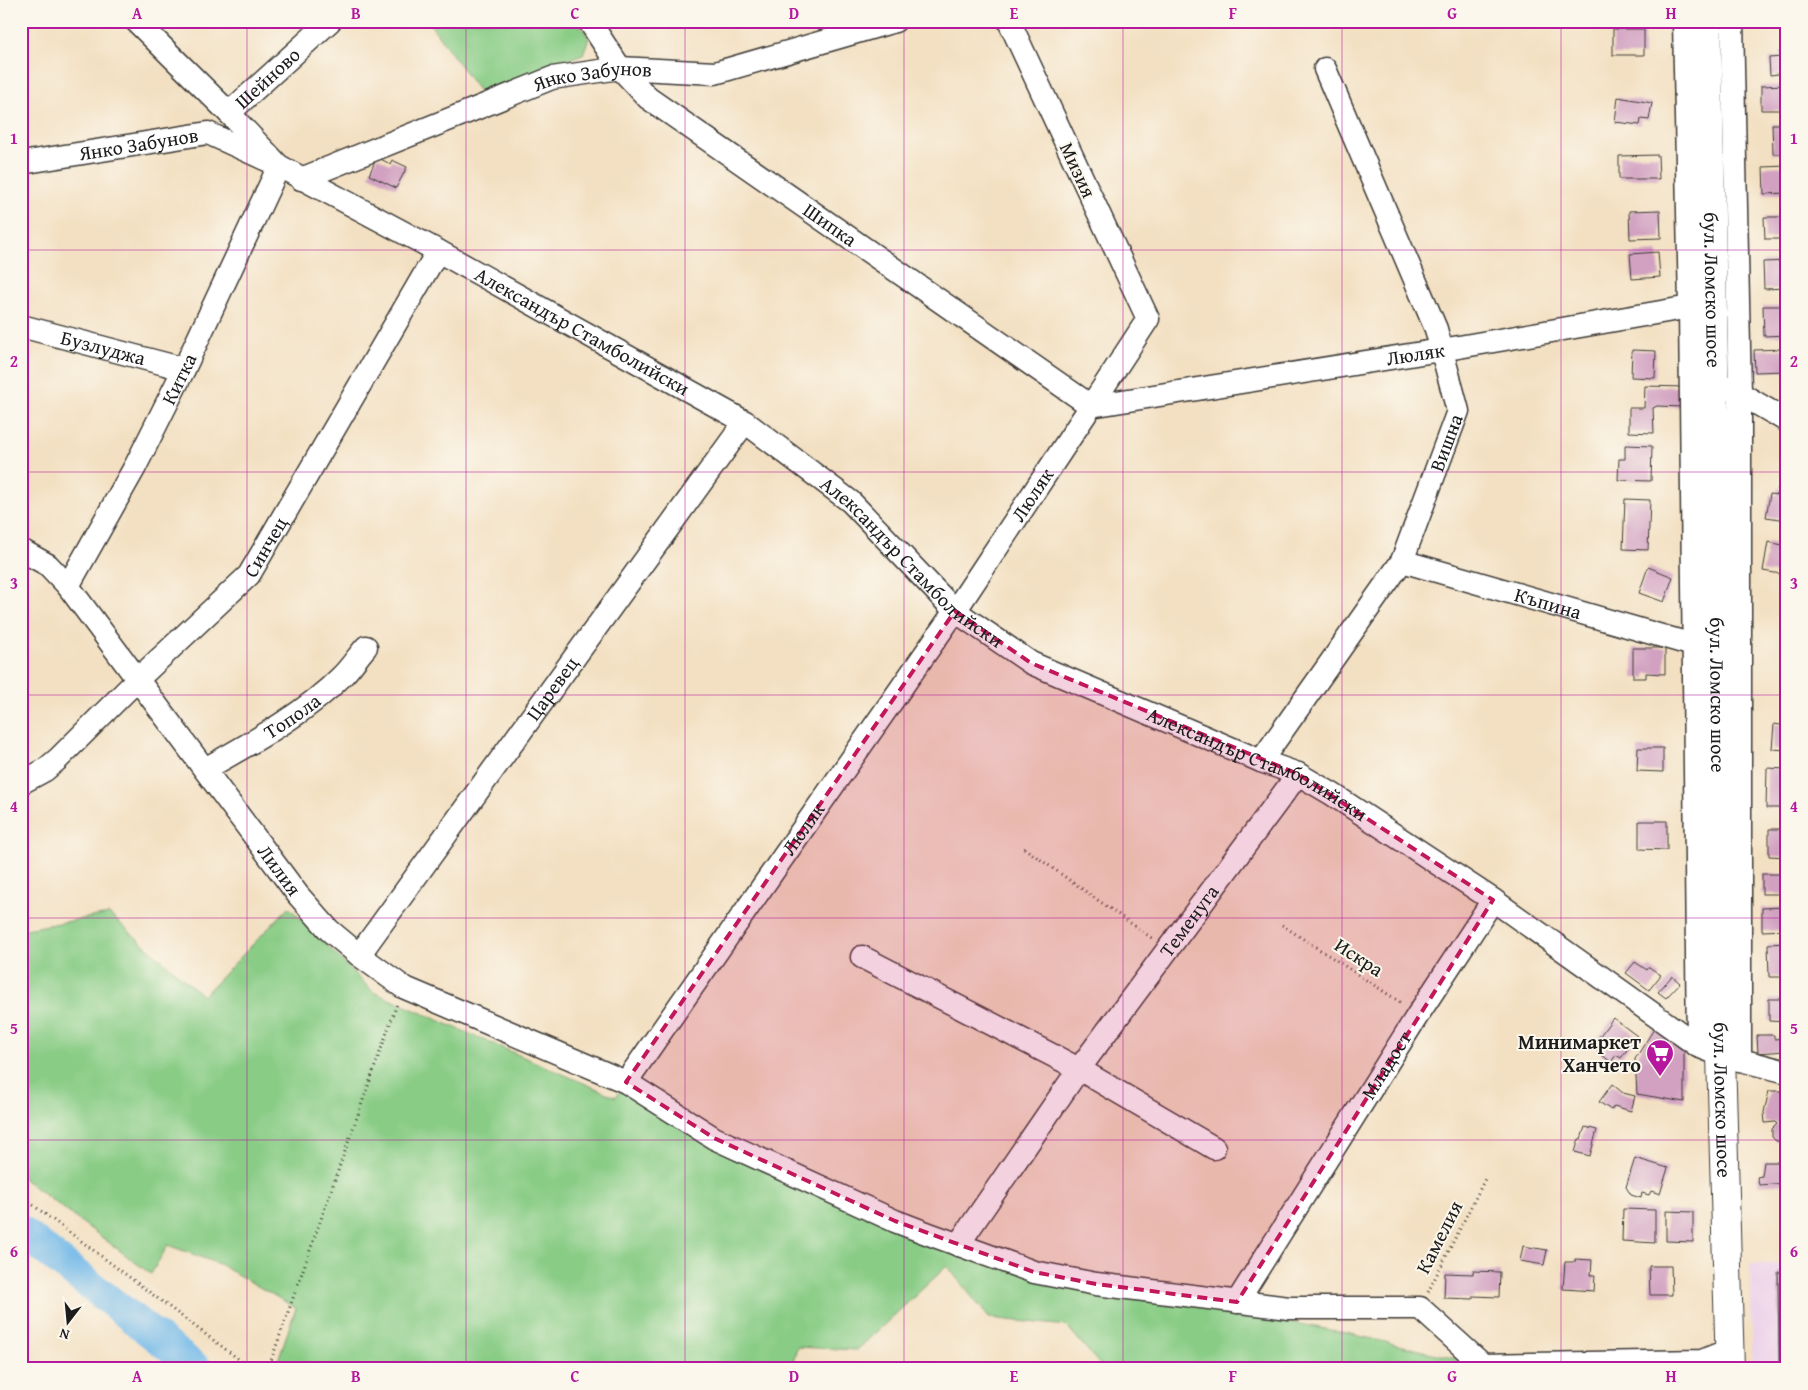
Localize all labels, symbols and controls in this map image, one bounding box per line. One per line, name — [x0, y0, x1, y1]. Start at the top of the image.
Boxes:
text: A — [132, 1, 143, 25]
text: B — [351, 1, 361, 25]
text: C — [570, 1, 580, 25]
text: D — [789, 1, 799, 25]
text: E — [1010, 1, 1019, 25]
text: F — [1229, 1, 1237, 25]
text: G — [1447, 1, 1457, 25]
text: H — [1665, 1, 1677, 25]
street label: Шейново — [228, 40, 306, 115]
street label: Янко Забунов — [527, 53, 653, 99]
street label: Янко Забунов — [76, 120, 200, 168]
text: 1 — [10, 126, 18, 150]
text: 1 — [1790, 126, 1798, 150]
street label: Мизия — [1053, 137, 1104, 202]
street label: Шипка — [797, 195, 864, 253]
street label: бул. Ломско шосе — [1697, 212, 1729, 368]
street label: Александър Стамболийски — [470, 259, 695, 402]
street label: Бузлуджа — [58, 322, 149, 372]
street label: Люляк — [1384, 334, 1447, 373]
street label: Китка — [154, 348, 204, 409]
text: 2 — [10, 349, 18, 373]
text: 2 — [1790, 349, 1798, 373]
street label: Вишна — [1422, 409, 1470, 475]
street label: Люляк — [1003, 462, 1060, 527]
street label: Александър Стамболийски — [815, 469, 1010, 654]
street label: Синчец — [236, 510, 294, 582]
text: 3 — [10, 571, 18, 595]
text: 3 — [1790, 571, 1798, 595]
street label: Къпина — [1511, 579, 1585, 626]
street label: бул. Ломско шосе — [1703, 617, 1733, 773]
street label: Царевец — [518, 650, 585, 726]
street label: Топола — [258, 686, 327, 746]
street label: Александър Стамболийски — [1143, 699, 1374, 828]
text: 4 — [10, 794, 18, 818]
text: 4 — [1790, 794, 1798, 818]
street label: Люляк — [774, 796, 832, 861]
street label: Лилия — [251, 838, 309, 902]
street label: Теменуга — [1152, 878, 1226, 963]
street label: Искра — [1329, 930, 1390, 983]
text: 5 — [10, 1016, 18, 1040]
text: 5 — [1790, 1016, 1798, 1040]
street label: бул. Ломско шосе — [1707, 1022, 1740, 1178]
street label: Младост — [1353, 1025, 1418, 1105]
place label: Минимаркет Ханчето — [1518, 1027, 1641, 1079]
supermarket icon: Минимаркет Ханчето — [1645, 1038, 1675, 1077]
street label: Камелия — [1408, 1195, 1469, 1278]
text: 6 — [10, 1239, 18, 1263]
text: 6 — [1790, 1239, 1798, 1263]
north arrow — [42, 1298, 92, 1348]
text: N — [57, 1323, 72, 1345]
text: A — [132, 1364, 143, 1388]
text: B — [351, 1364, 361, 1388]
text: C — [570, 1364, 580, 1388]
text: D — [789, 1364, 799, 1388]
text: E — [1010, 1364, 1019, 1388]
text: F — [1229, 1364, 1237, 1388]
text: G — [1447, 1364, 1457, 1388]
text: H — [1665, 1364, 1677, 1388]

